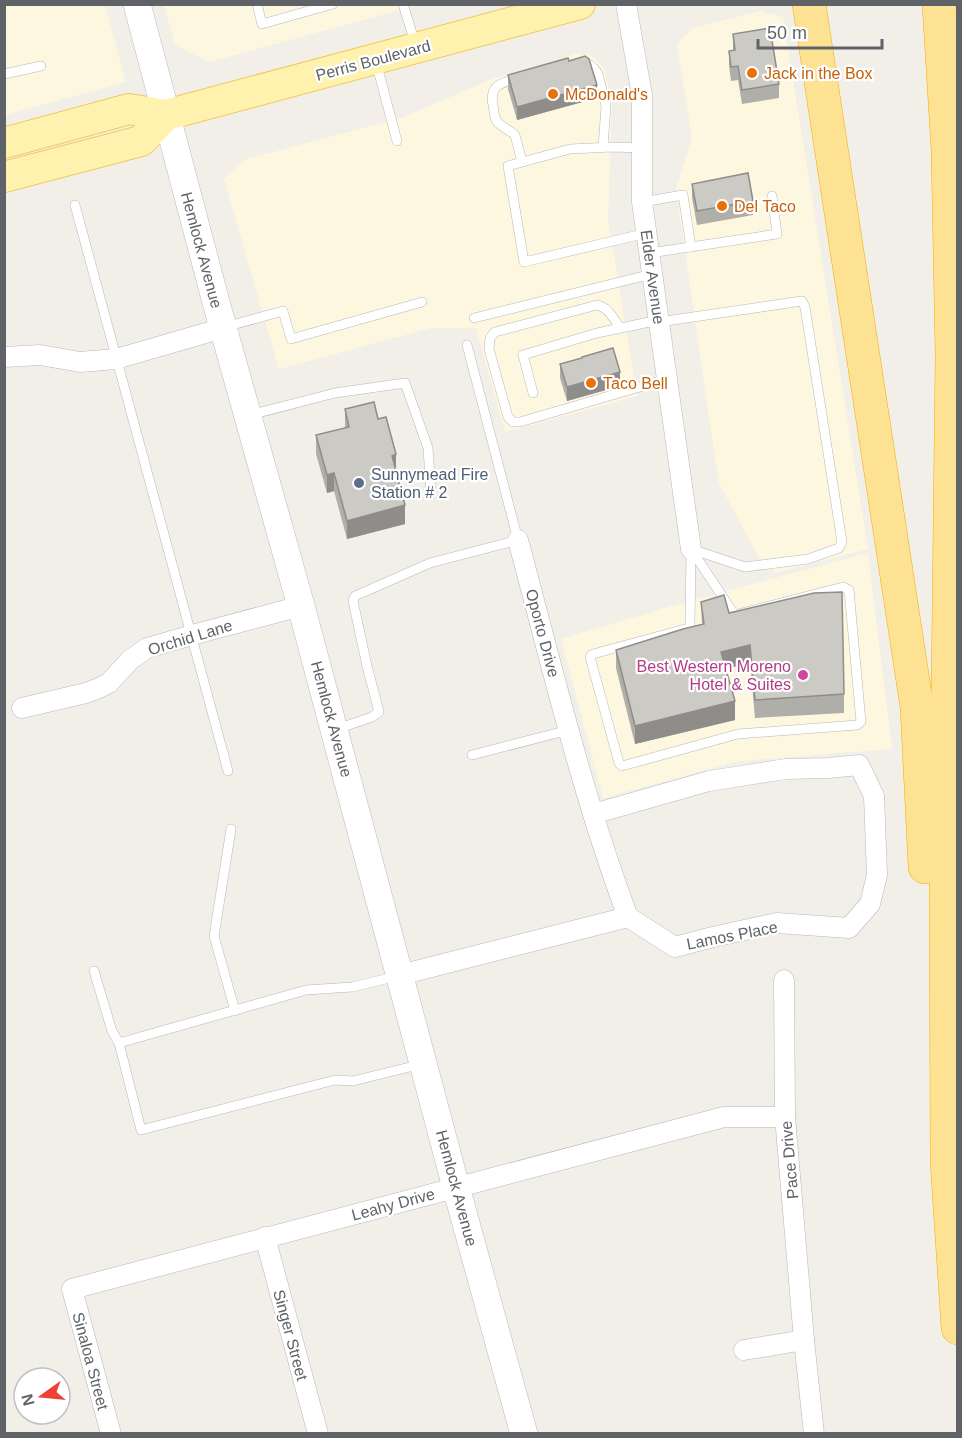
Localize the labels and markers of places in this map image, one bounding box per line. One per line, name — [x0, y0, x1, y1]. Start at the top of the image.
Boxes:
place label: Jack in the Box — [764, 65, 873, 82]
marker: Jack in the Box — [745, 66, 759, 80]
place label: McDonald's — [565, 86, 648, 103]
marker: McDonald's — [546, 87, 560, 101]
place label: Del Taco — [734, 198, 796, 215]
marker: Del Taco — [715, 199, 729, 213]
place label: Taco Bell — [603, 375, 668, 392]
marker: Taco Bell — [584, 376, 598, 390]
place label: Sunnymead Fire Station # 2 — [371, 466, 488, 501]
marker: Sunnymead Fire Station # 2 — [352, 476, 366, 490]
place label: Best Western Moreno Hotel & Suites — [637, 658, 791, 693]
marker: Best Western Moreno Hotel & Suites — [796, 668, 810, 682]

